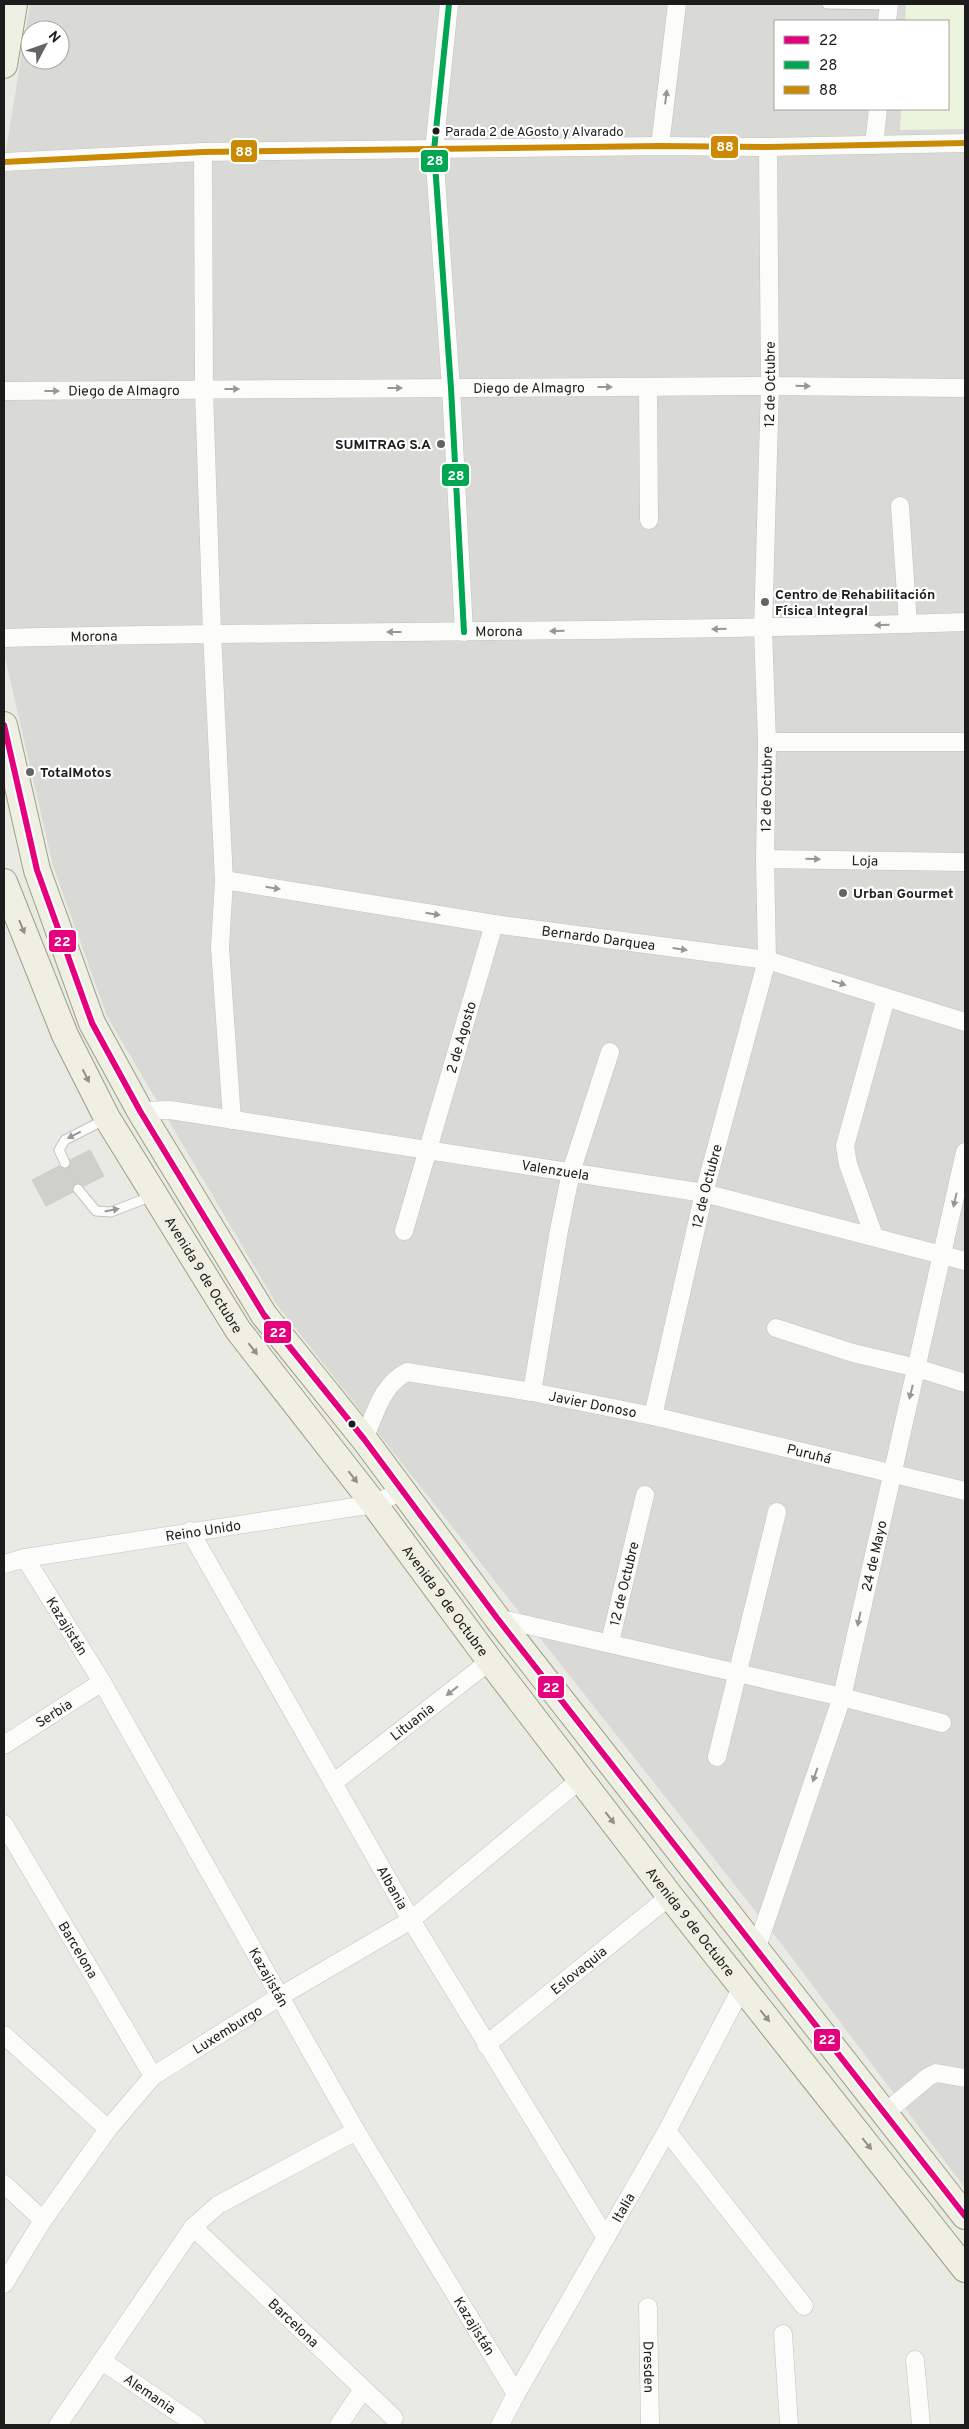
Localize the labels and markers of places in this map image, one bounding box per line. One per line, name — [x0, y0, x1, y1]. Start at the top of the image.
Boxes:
place label: Parada 2 de AGosto y Alvarado — [445, 125, 624, 141]
marker: Parada 2 de AGosto y Alvarado — [431, 126, 441, 136]
place label: SUMITRAG S.A — [335, 437, 431, 454]
marker: SUMITRAG S.A — [435, 438, 447, 450]
place label: Centro de Rehabilitación Física Integral — [775, 587, 935, 620]
marker: Centro de Rehabilitación Física Integral — [759, 596, 771, 608]
place label: TotalMotos — [40, 765, 112, 782]
marker: TotalMotos — [24, 766, 36, 778]
place label: Urban Gourmet — [853, 886, 954, 903]
marker: Urban Gourmet — [837, 887, 849, 899]
unlabelled marker — [347, 1419, 357, 1429]

